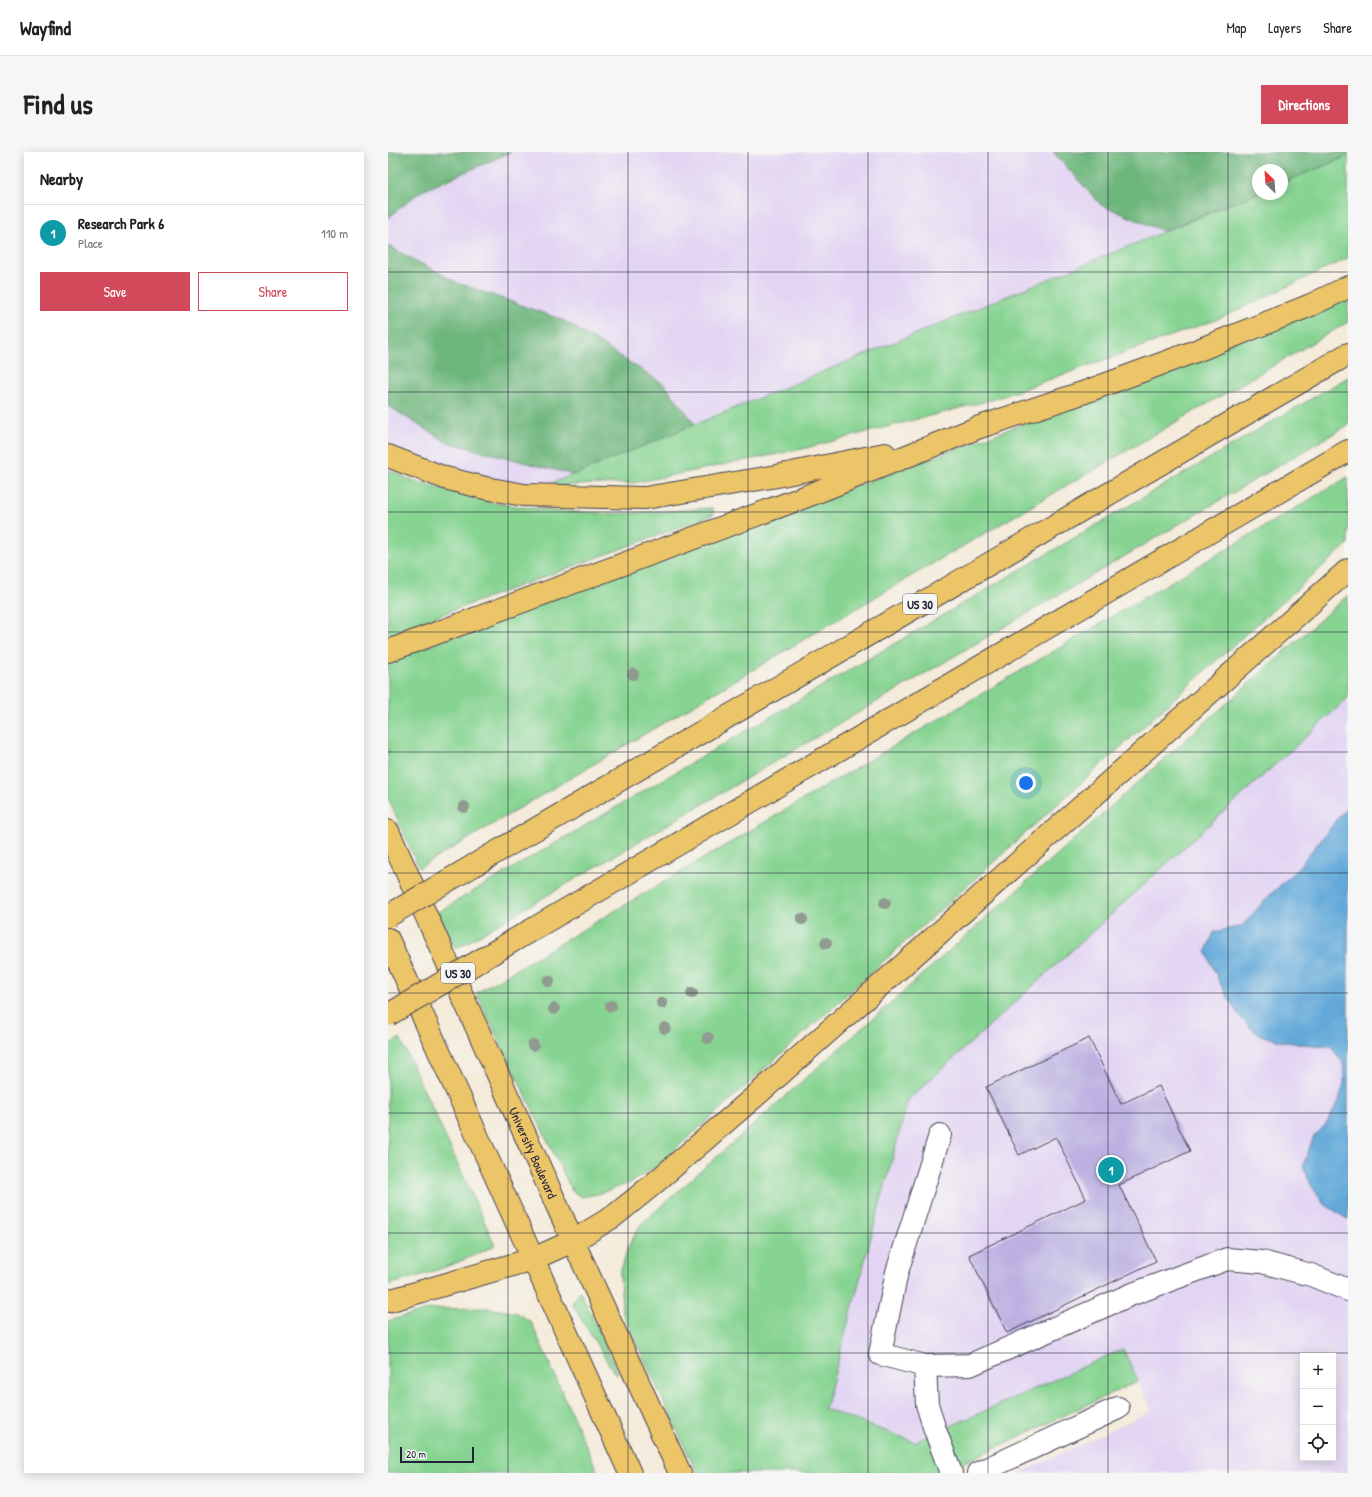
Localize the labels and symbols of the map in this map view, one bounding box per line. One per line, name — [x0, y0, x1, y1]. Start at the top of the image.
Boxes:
north arrow — [1252, 164, 1288, 200]
road number: US 30 — [903, 594, 937, 614]
your location — [1016, 773, 1036, 793]
road number: US 30 — [441, 963, 475, 983]
street label: University Boulevard — [505, 1104, 562, 1201]
pin: 1 — [1098, 1155, 1124, 1185]
scale bar — [400, 1445, 474, 1464]

